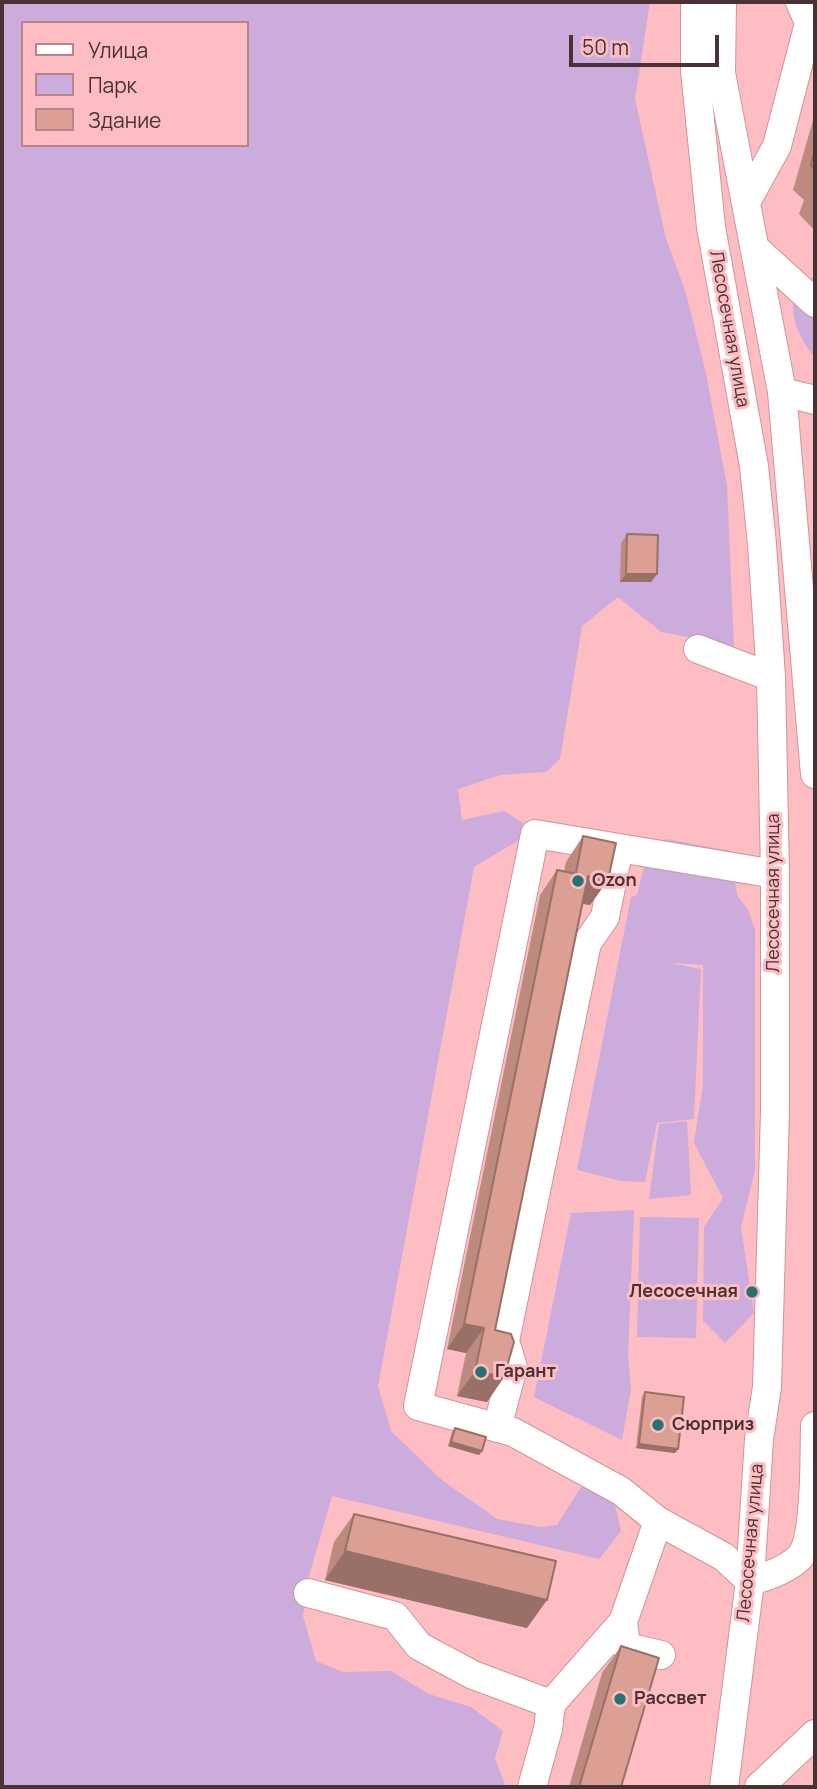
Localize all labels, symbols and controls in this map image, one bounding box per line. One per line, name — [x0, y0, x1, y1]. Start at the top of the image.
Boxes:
legend — [21, 21, 248, 147]
scale bar — [572, 21, 722, 65]
text: 50 m — [582, 33, 629, 61]
text: Улица — [88, 36, 148, 64]
text: Парк — [88, 71, 137, 99]
text: Здание — [88, 106, 161, 134]
street label: Лесосечная улица — [705, 249, 753, 409]
street label: Лесосечная улица — [763, 814, 785, 972]
place label: Ozon — [592, 870, 637, 892]
marker: Ozon — [570, 873, 586, 889]
place label: Лесосечная — [629, 1281, 738, 1303]
marker: Лесосечная — [744, 1284, 760, 1300]
place label: Гарант — [495, 1361, 556, 1383]
marker: Гарант — [473, 1364, 489, 1380]
place label: Сюрприз — [672, 1414, 754, 1436]
marker: Сюрприз — [650, 1417, 666, 1433]
street label: Лесосечная улица — [733, 1463, 769, 1623]
place label: Рассвет — [634, 1688, 706, 1710]
marker: Рассвет — [612, 1691, 628, 1707]

